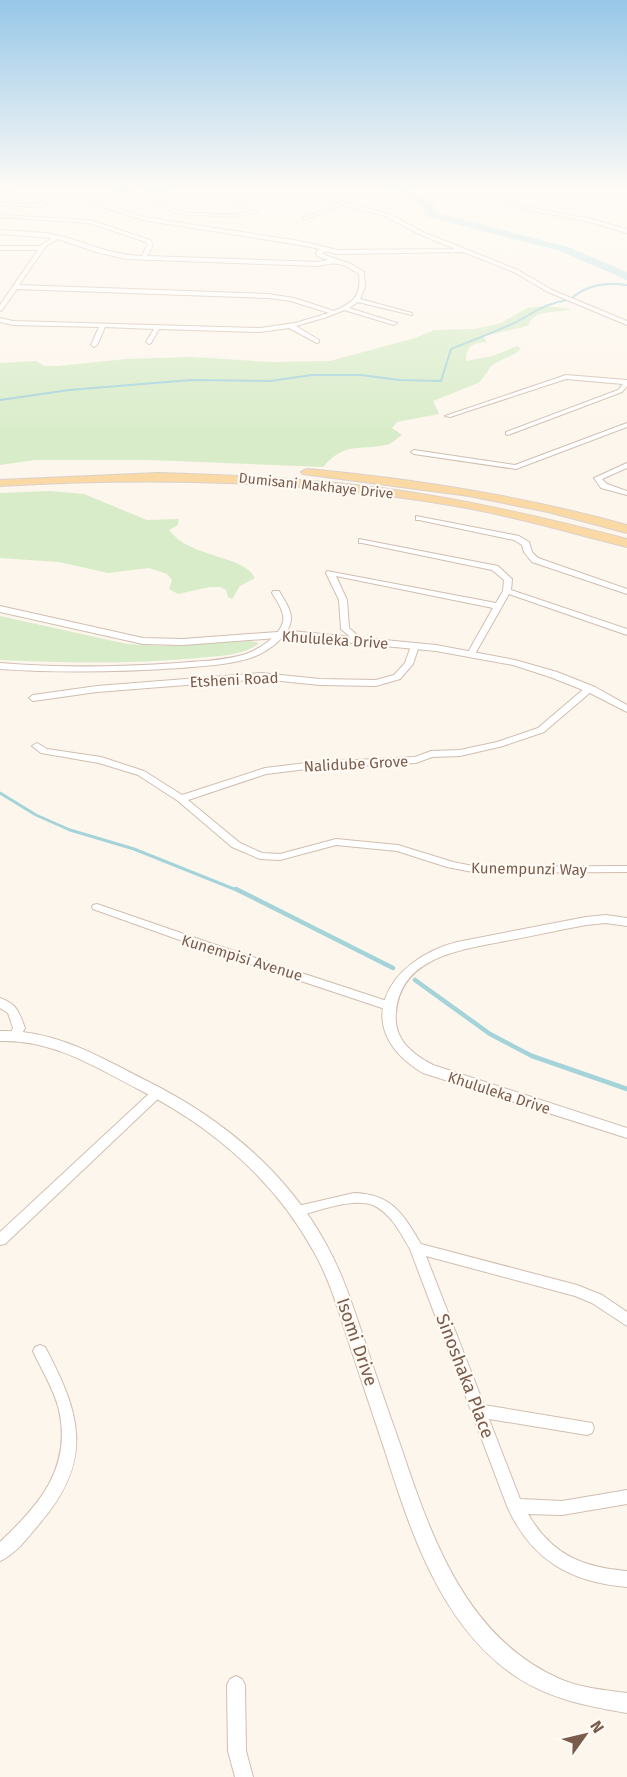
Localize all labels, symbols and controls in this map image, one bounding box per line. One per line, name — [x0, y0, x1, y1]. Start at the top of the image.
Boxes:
street label: Dumisani Makhaye Drive — [238, 469, 394, 503]
street label: Khululeka Drive — [281, 627, 389, 653]
street label: Etsheni Road — [189, 669, 279, 691]
street label: Nalidube Grove — [303, 752, 409, 776]
street label: Kunempunzi Way — [471, 859, 588, 879]
street label: Kunempisi Avenue — [179, 931, 305, 985]
street label: Khululeka Drive — [445, 1068, 553, 1118]
street label: Isomi Drive — [332, 1295, 382, 1389]
street label: Sinoshaka Place — [431, 1311, 499, 1441]
north arrow — [555, 1705, 615, 1765]
text: N — [586, 1717, 608, 1737]

